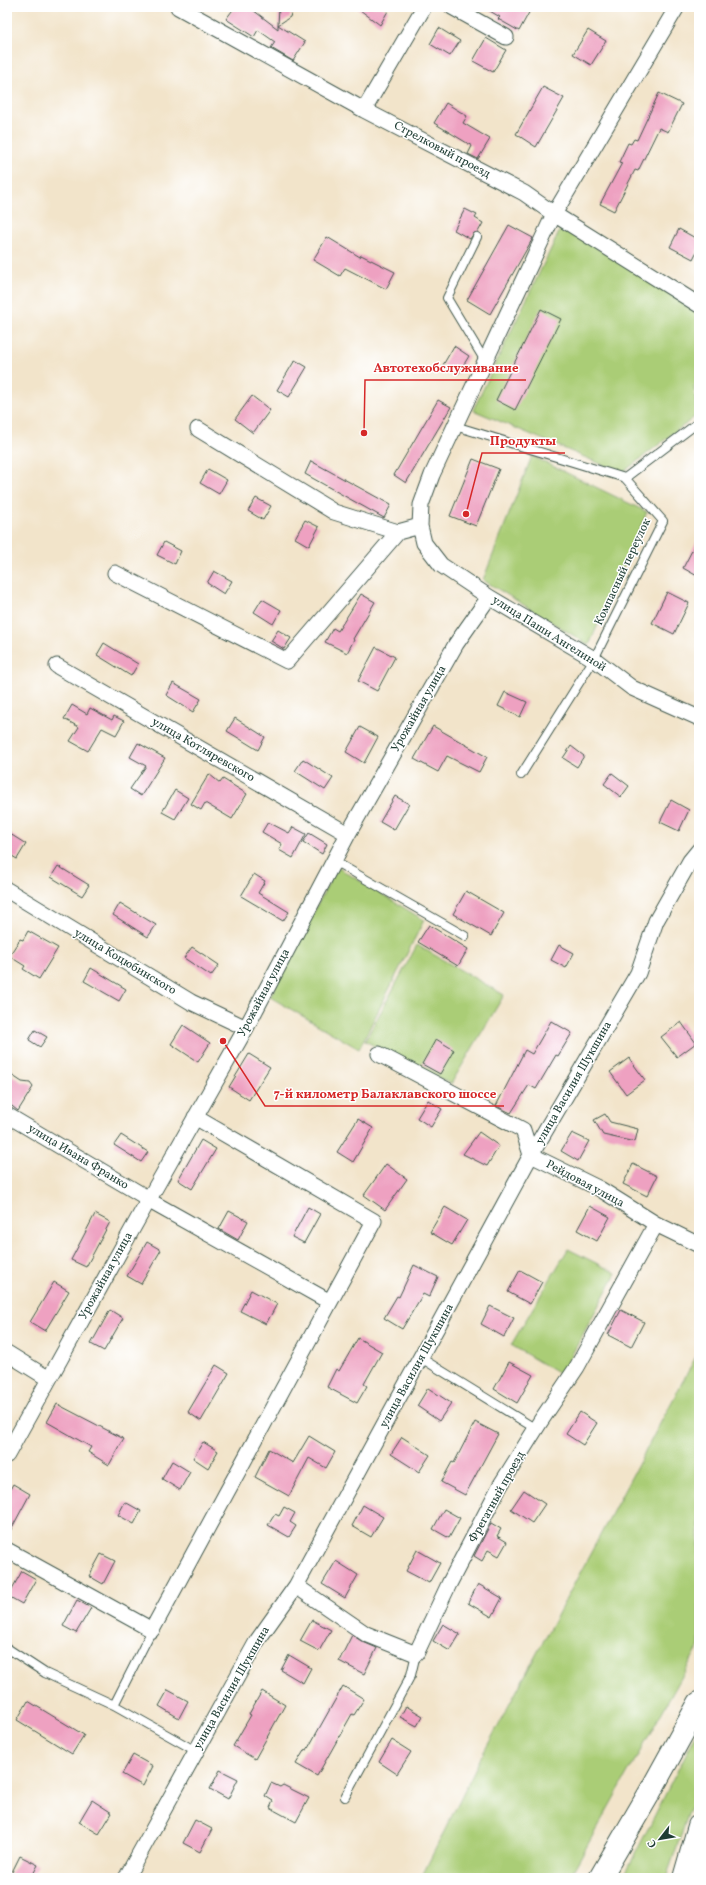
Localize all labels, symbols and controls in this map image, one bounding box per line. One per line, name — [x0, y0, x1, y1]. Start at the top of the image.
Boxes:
street label: Стрелковый проезд — [391, 118, 493, 182]
callout: Автотехобслуживание — [365, 355, 526, 380]
text: Автотехобслуживание — [373, 360, 519, 378]
callout: Продукты — [482, 428, 565, 453]
text: Продукты — [490, 433, 556, 451]
street label: Компасный переулок — [591, 515, 655, 628]
street label: улица Паши Ангелиной — [489, 592, 609, 676]
street label: Урожайная улица — [388, 663, 450, 755]
street label: улица Котляревского — [148, 714, 258, 786]
street label: улица Коцюбинского — [71, 925, 179, 999]
street label: Урожайная улица — [234, 946, 294, 1040]
street label: улица Василия Шукшина — [532, 1019, 616, 1147]
callout: 7-й километр Балаклавского шоссе — [265, 1081, 504, 1106]
text: 7-й километр Балаклавского шоссе — [274, 1086, 497, 1104]
street label: улица Ивана Франко — [25, 1121, 131, 1193]
street label: Рейдовая улица — [543, 1157, 627, 1211]
street label: Урожайная улица — [75, 1229, 137, 1323]
street label: улица Василия Шукшина — [376, 1301, 458, 1431]
street label: Фрегатный проезд — [465, 1448, 529, 1546]
street label: улица Василия Шукшина — [190, 1624, 274, 1752]
north arrow — [640, 1819, 680, 1859]
text: С — [644, 1836, 661, 1850]

